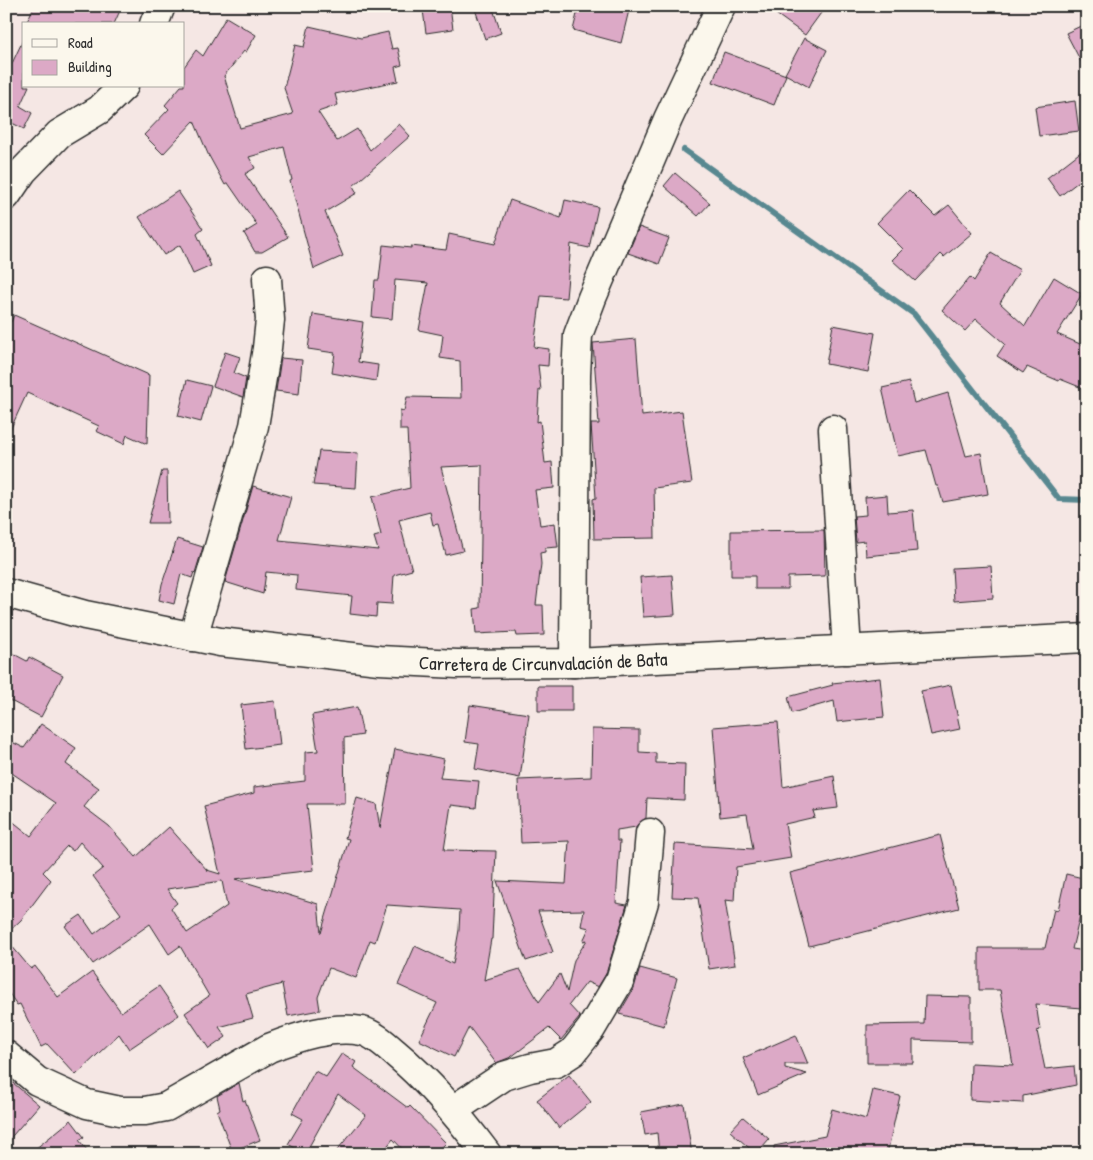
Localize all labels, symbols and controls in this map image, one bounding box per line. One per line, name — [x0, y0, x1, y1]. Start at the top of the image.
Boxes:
legend — [22, 22, 185, 88]
text: Road — [68, 32, 93, 53]
text: Building — [68, 56, 112, 77]
street label: Carretera de Circunvalación de Bata — [418, 645, 669, 677]

